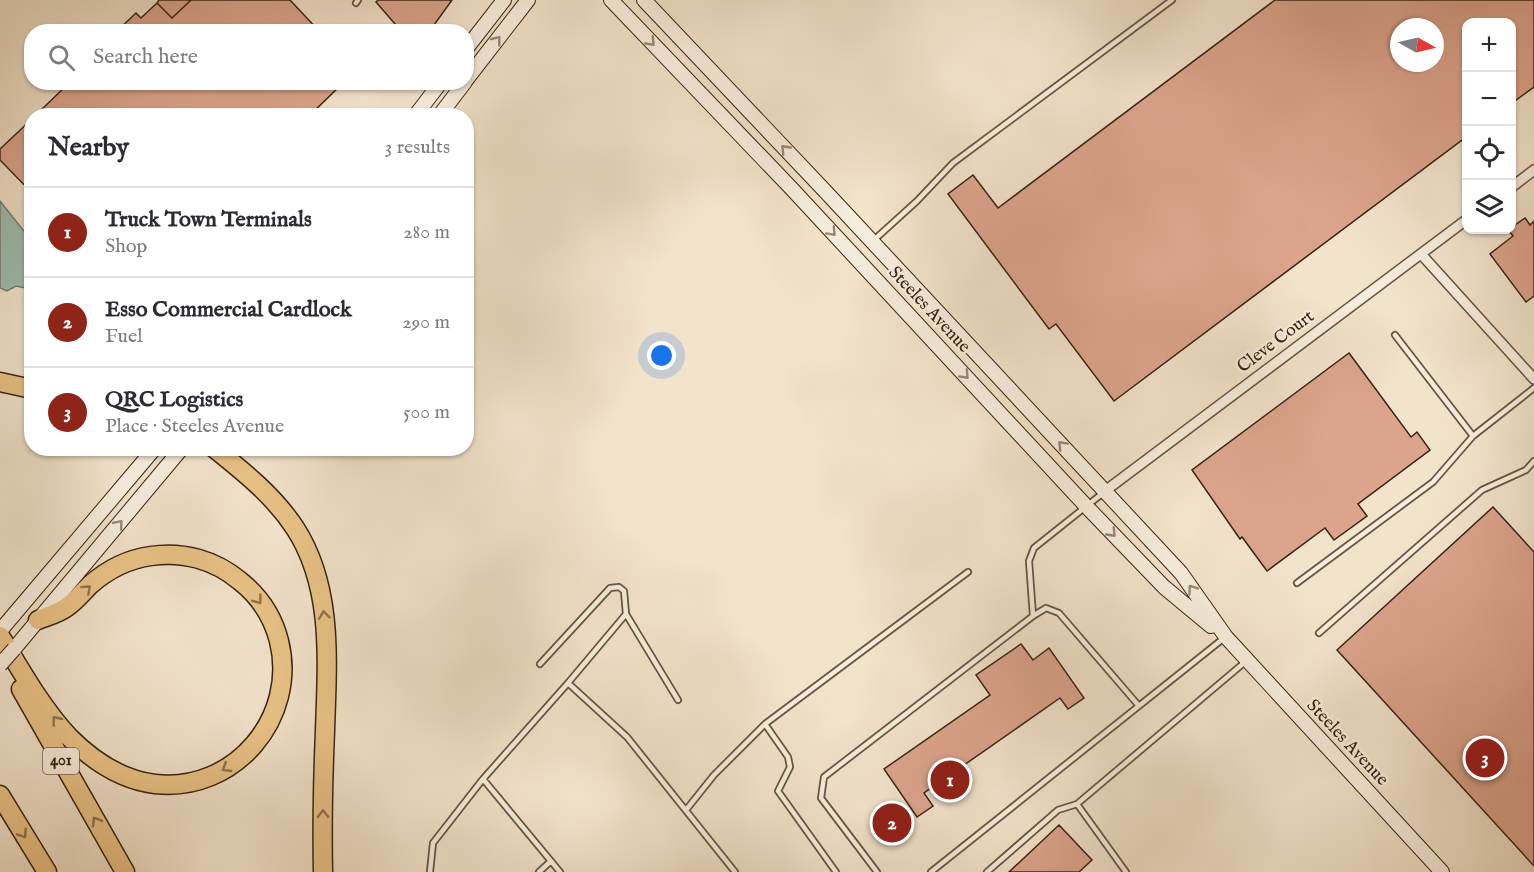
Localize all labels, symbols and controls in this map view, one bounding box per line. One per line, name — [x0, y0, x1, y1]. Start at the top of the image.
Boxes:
north arrow — [1390, 18, 1444, 72]
map controls — [1462, 18, 1516, 234]
button: + — [1462, 18, 1516, 72]
search box — [24, 24, 474, 90]
one-way arrow — [490, 36, 501, 47]
one-way arrow — [644, 36, 655, 46]
icon: search — [45, 41, 78, 74]
text: Search here — [93, 43, 198, 71]
button: − — [1462, 72, 1516, 126]
button: locate — [1462, 126, 1516, 180]
text: Nearby — [48, 131, 129, 164]
text: 3 results — [385, 135, 450, 160]
one-way arrow — [781, 145, 792, 155]
button: layers — [1462, 180, 1516, 234]
text: Truck Town Terminals — [105, 206, 312, 234]
text: 1 — [64, 220, 71, 245]
text: 280 m — [403, 220, 450, 245]
one-way arrow — [825, 225, 836, 236]
text: Shop — [105, 234, 147, 259]
street label: Steeles Avenue — [883, 262, 975, 358]
text: Esso Commercial Cardlock — [105, 296, 352, 324]
street label: Cleve Court — [1233, 306, 1319, 378]
text: 2 — [63, 310, 72, 335]
text: 290 m — [402, 310, 450, 335]
text: Fuel — [105, 324, 143, 349]
your location — [647, 341, 676, 370]
one-way arrow — [957, 368, 968, 379]
text: QRC Logistics — [105, 386, 243, 414]
text: 3 — [64, 400, 71, 425]
text: 500 m — [403, 400, 450, 425]
text: Place · Steeles Avenue — [105, 414, 284, 439]
one-way arrow — [1058, 441, 1069, 451]
one-way arrow — [112, 520, 123, 531]
one-way arrow — [1105, 526, 1116, 536]
one-way arrow — [80, 585, 91, 596]
one-way arrow — [1188, 585, 1199, 596]
one-way arrow — [251, 593, 262, 604]
one-way arrow — [318, 611, 331, 620]
street label: Steeles Avenue — [1301, 695, 1393, 791]
one-way arrow — [52, 716, 63, 727]
pin: 3 — [1466, 736, 1504, 780]
road number: 401 — [43, 748, 79, 774]
pin: 1 — [930, 758, 970, 802]
one-way arrow — [222, 761, 232, 773]
pin: 2 — [872, 800, 912, 846]
one-way arrow — [317, 809, 329, 818]
one-way arrow — [92, 817, 103, 828]
one-way arrow — [16, 827, 27, 838]

